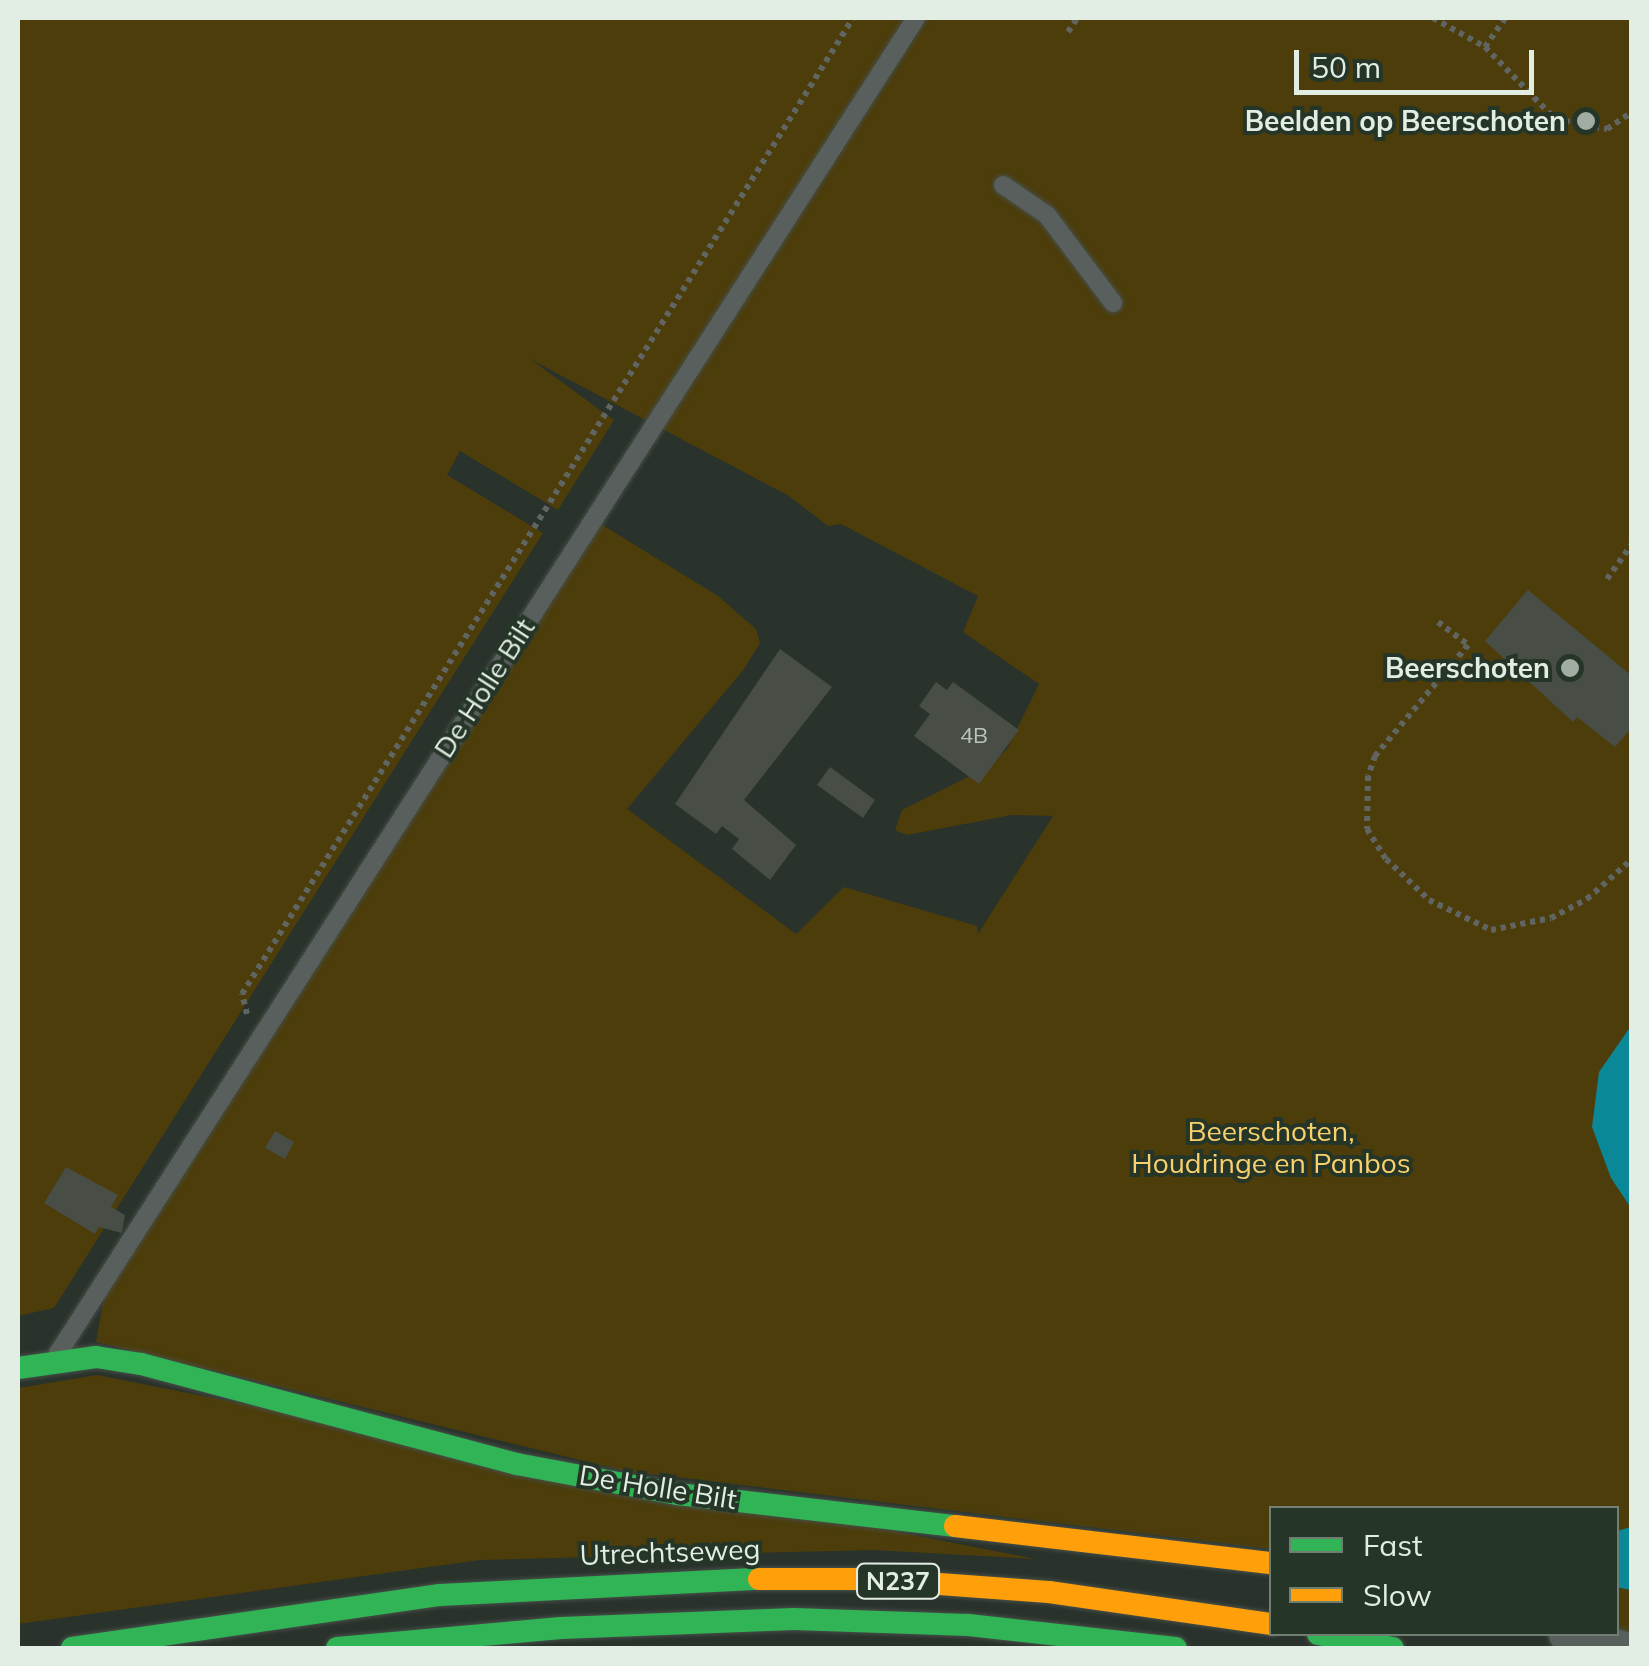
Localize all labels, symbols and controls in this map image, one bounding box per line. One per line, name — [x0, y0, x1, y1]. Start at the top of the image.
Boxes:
scale bar — [1299, 30, 1539, 92]
text: 50 m — [1311, 48, 1381, 86]
place label: Beelden op Beerschoten — [1245, 104, 1566, 138]
marker: Beelden op Beerschoten — [1575, 110, 1597, 132]
street label: De Holle Bilt — [427, 612, 541, 764]
place label: Beerschoten — [1385, 651, 1550, 685]
marker: Beerschoten — [1559, 657, 1581, 679]
house number: 4B — [960, 723, 988, 749]
park label: Beerschoten, Houdringe en Panbos — [1131, 1114, 1411, 1180]
street label: De Holle Bilt — [577, 1458, 739, 1516]
legend — [1269, 1506, 1619, 1636]
text: Fast — [1363, 1526, 1423, 1564]
street label: Utrechtseweg — [579, 1532, 761, 1572]
road number: N237 — [856, 1561, 940, 1601]
text: Slow — [1363, 1576, 1432, 1614]

